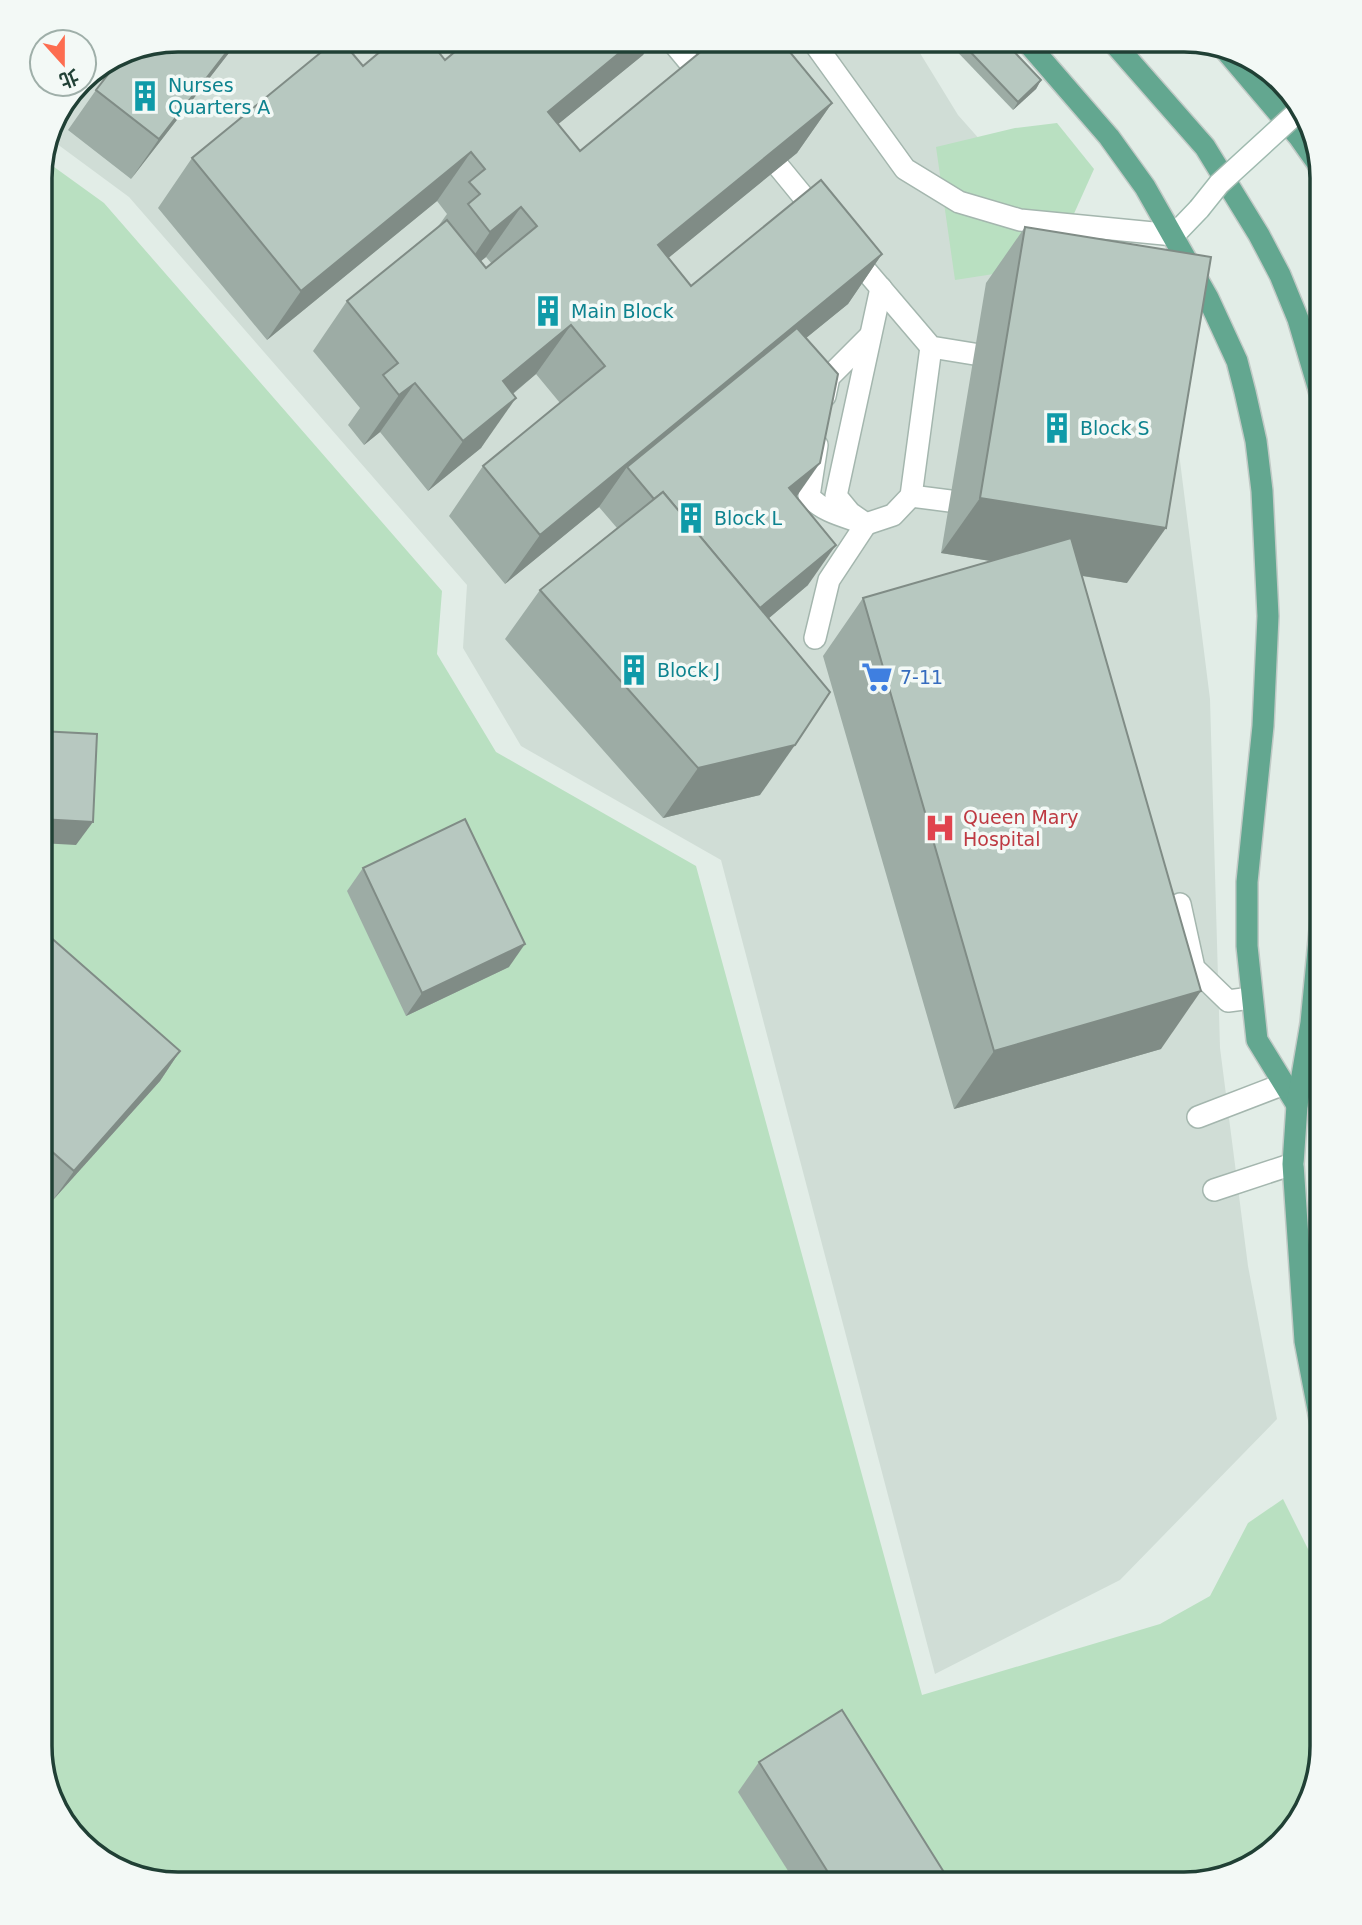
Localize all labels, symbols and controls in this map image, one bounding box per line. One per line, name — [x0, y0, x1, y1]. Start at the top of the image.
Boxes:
north arrow — [28, 28, 98, 98]
text: 北 — [56, 65, 82, 93]
place label: Nurses Quarters A — [168, 74, 270, 118]
building icon: Nurses Quarters A — [128, 79, 162, 113]
building icon: Main Block — [531, 294, 565, 328]
place label: Main Block — [571, 300, 674, 322]
building icon: Block S — [1040, 411, 1074, 445]
place label: Block S — [1080, 417, 1150, 439]
building icon: Block L — [674, 501, 708, 535]
place label: Block L — [714, 507, 782, 529]
building icon: Block J — [617, 653, 651, 687]
place label: Block J — [657, 659, 720, 681]
supermarket icon: 7-11 — [860, 660, 894, 694]
place label: 7-11 — [900, 666, 943, 688]
place label: Queen Mary Hospital — [963, 806, 1079, 850]
hospital icon: Queen Mary Hospital — [923, 811, 957, 845]

